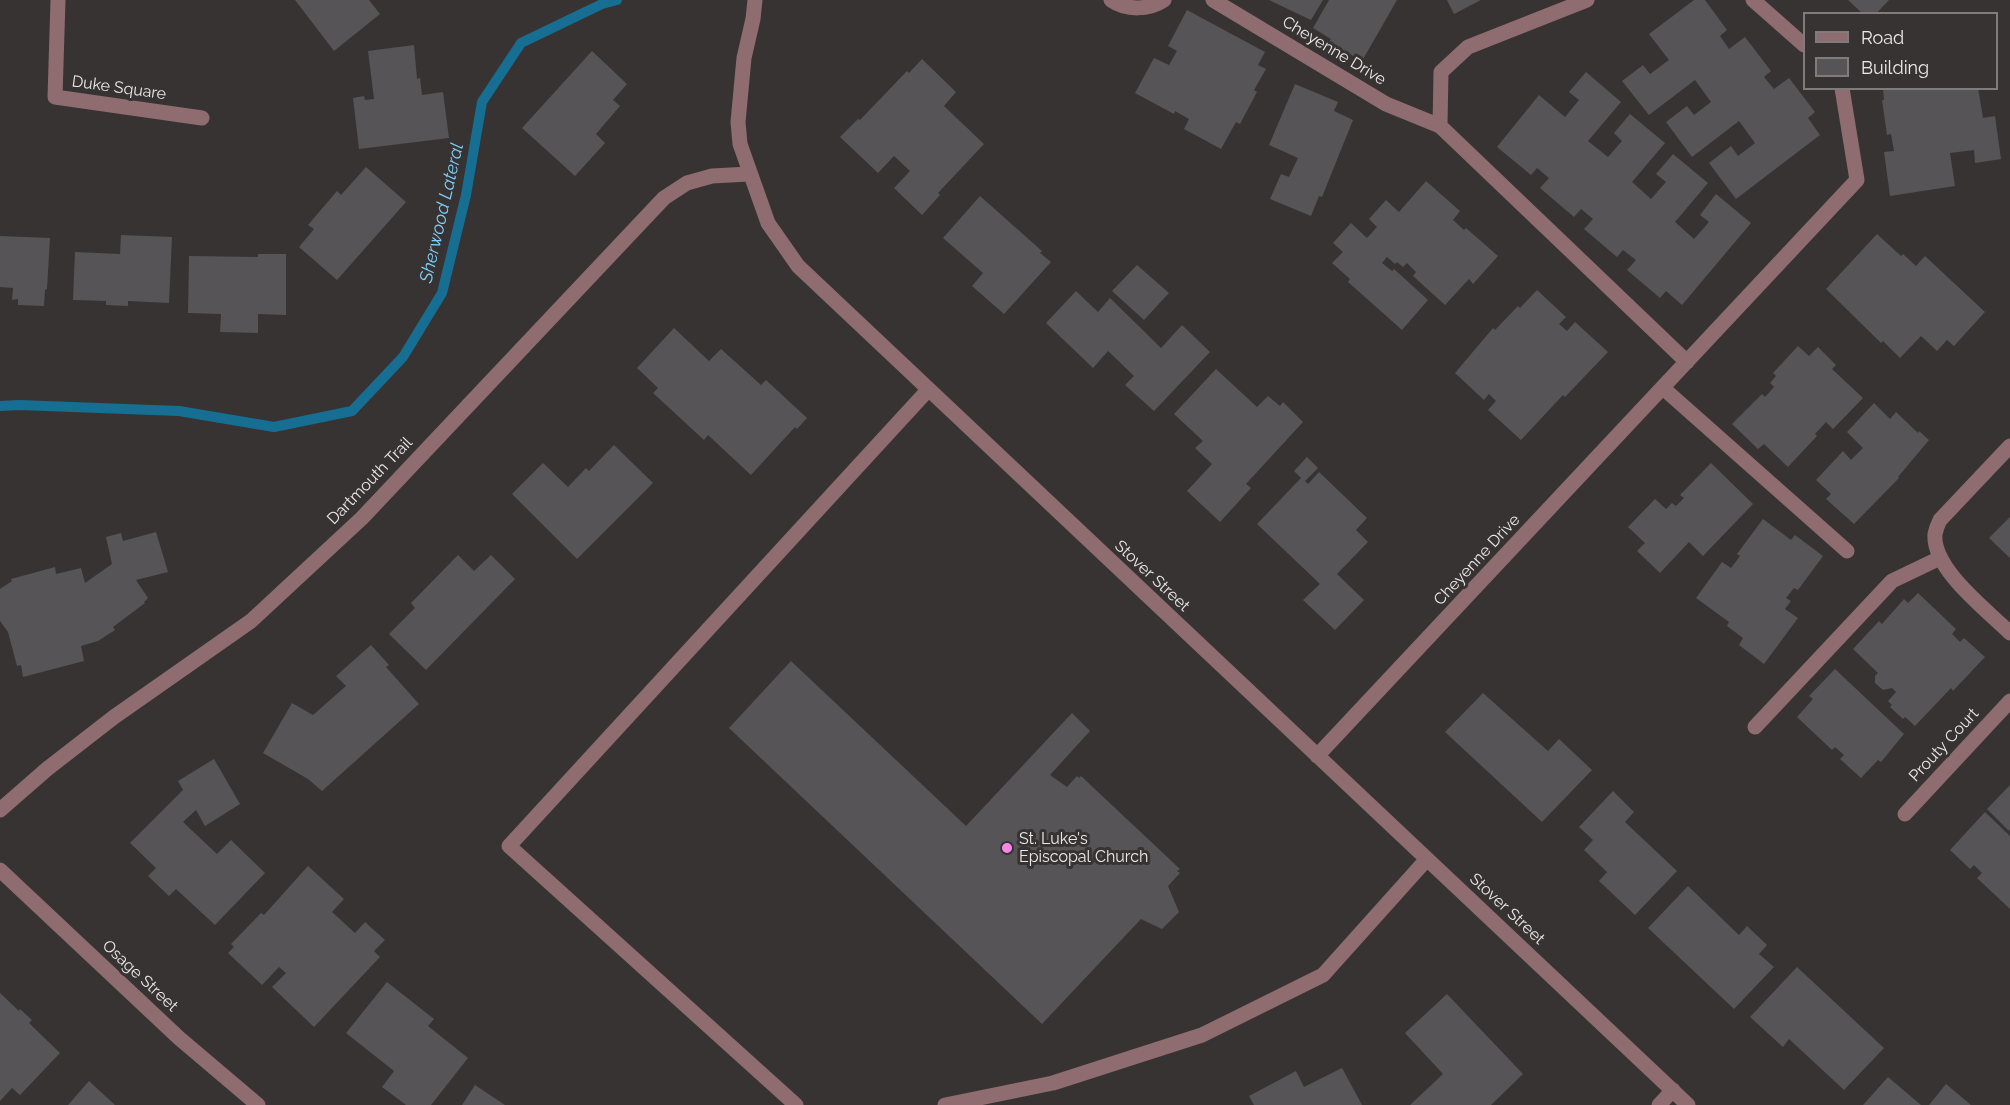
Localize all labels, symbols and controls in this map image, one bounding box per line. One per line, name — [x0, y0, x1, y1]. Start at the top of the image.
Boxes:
legend — [1803, 12, 1998, 90]
street label: Cheyenne Drive — [1279, 13, 1389, 89]
text: Road — [1861, 27, 1904, 48]
text: Building — [1861, 57, 1929, 78]
street label: Duke Square — [71, 72, 167, 104]
water label: Sherwood Lateral — [415, 141, 469, 285]
street label: Dartmouth Trail — [323, 433, 417, 529]
street label: Cheyenne Drive — [1430, 510, 1524, 610]
street label: Stover Street — [1110, 536, 1194, 616]
street label: Prouty Court — [1905, 704, 1983, 786]
place label: St. Luke's Episcopal Church — [1019, 829, 1148, 867]
marker: St. Luke's Episcopal Church — [1000, 841, 1014, 855]
street label: Stover Street — [1465, 869, 1549, 949]
street label: Osage Street — [98, 936, 182, 1016]

